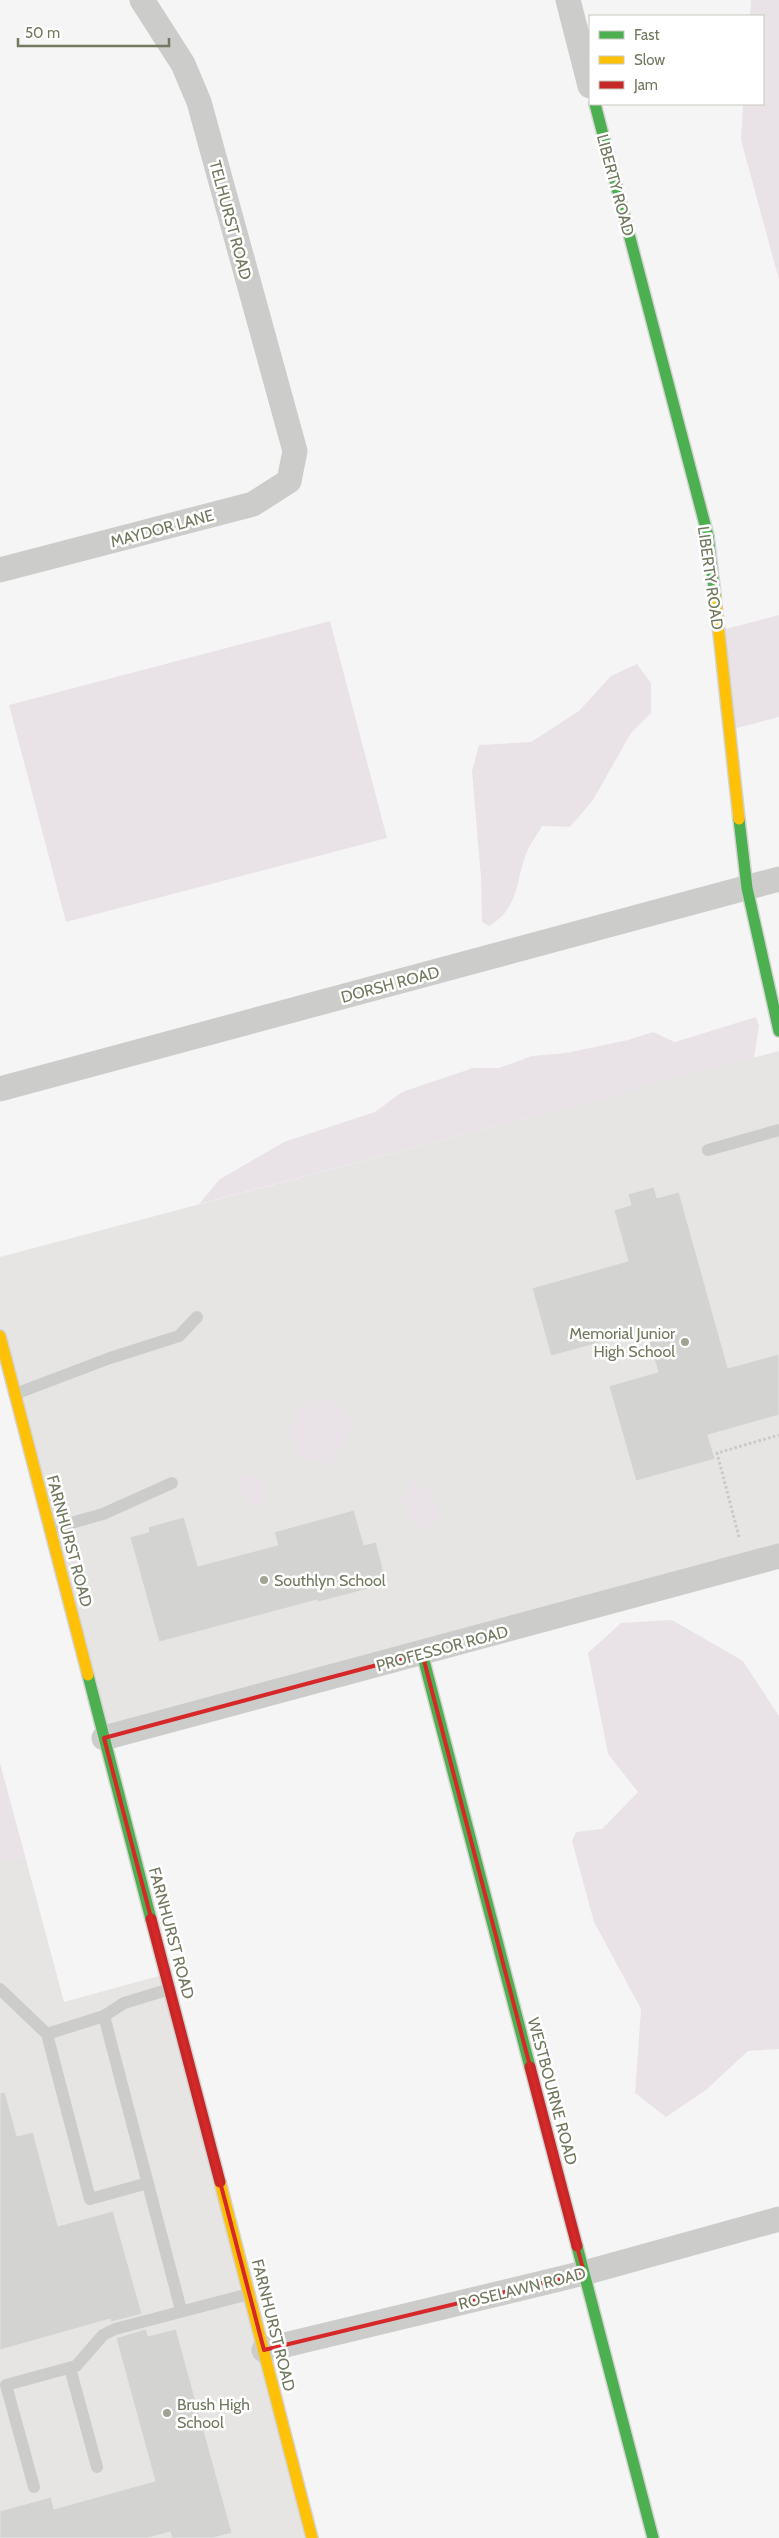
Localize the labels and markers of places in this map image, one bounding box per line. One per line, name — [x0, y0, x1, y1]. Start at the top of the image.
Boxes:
place label: Memorial Junior High School — [569, 1324, 676, 1361]
marker: Memorial Junior High School — [679, 1336, 691, 1348]
place label: Southlyn School — [274, 1571, 386, 1590]
marker: Southlyn School — [258, 1574, 270, 1586]
place label: Brush High School — [177, 2395, 250, 2432]
marker: Brush High School — [161, 2407, 173, 2419]

